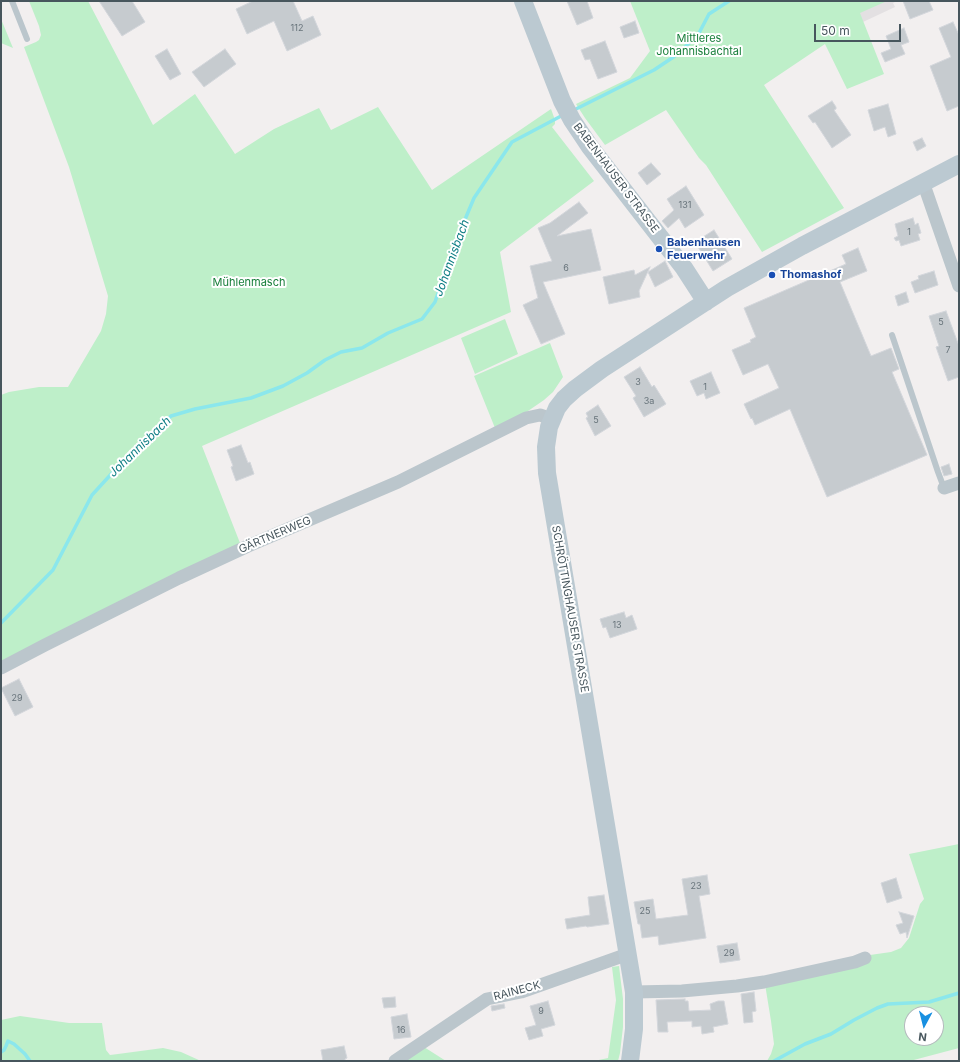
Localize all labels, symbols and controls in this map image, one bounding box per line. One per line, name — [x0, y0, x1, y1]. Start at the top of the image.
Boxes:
scale bar — [816, 16, 903, 42]
house number: 112 — [291, 23, 303, 33]
text: 50 m — [821, 23, 850, 38]
park label: Mittleres Johannisbachtal — [656, 32, 742, 58]
street label: BABENHAUSER STRASSE — [570, 121, 662, 235]
house number: 131 — [679, 200, 691, 210]
water label: Johannisbach — [431, 218, 473, 298]
house number: 1 — [907, 227, 911, 237]
place label: Babenhausen Feuerwehr — [667, 236, 741, 262]
marker: Babenhausen Feuerwehr — [654, 244, 664, 254]
house number: 6 — [563, 263, 569, 273]
place label: Thomashof — [780, 268, 841, 282]
marker: Thomashof — [767, 270, 777, 280]
park label: Mühlenmasch — [213, 276, 285, 290]
house number: 5 — [938, 317, 944, 327]
house number: 7 — [945, 345, 951, 355]
house number: 3 — [635, 377, 641, 387]
house number: 1 — [703, 382, 707, 392]
house number: 3a — [644, 396, 654, 406]
water label: Johannisbach — [106, 414, 174, 480]
house number: 5 — [593, 415, 599, 425]
street label: GÄRTNERWEG — [237, 514, 313, 556]
street label: SCHRÖTTINGHAUSER STRASSE — [549, 525, 591, 693]
house number: 13 — [612, 620, 622, 630]
house number: 29 — [11, 693, 23, 703]
house number: 23 — [690, 881, 702, 891]
house number: 25 — [640, 906, 650, 916]
house number: 29 — [723, 948, 735, 958]
street label: RAINECK — [492, 978, 542, 1004]
house number: 9 — [538, 1006, 544, 1016]
north arrow — [904, 1006, 944, 1046]
house number: 16 — [396, 1025, 406, 1035]
text: N — [918, 1029, 928, 1044]

